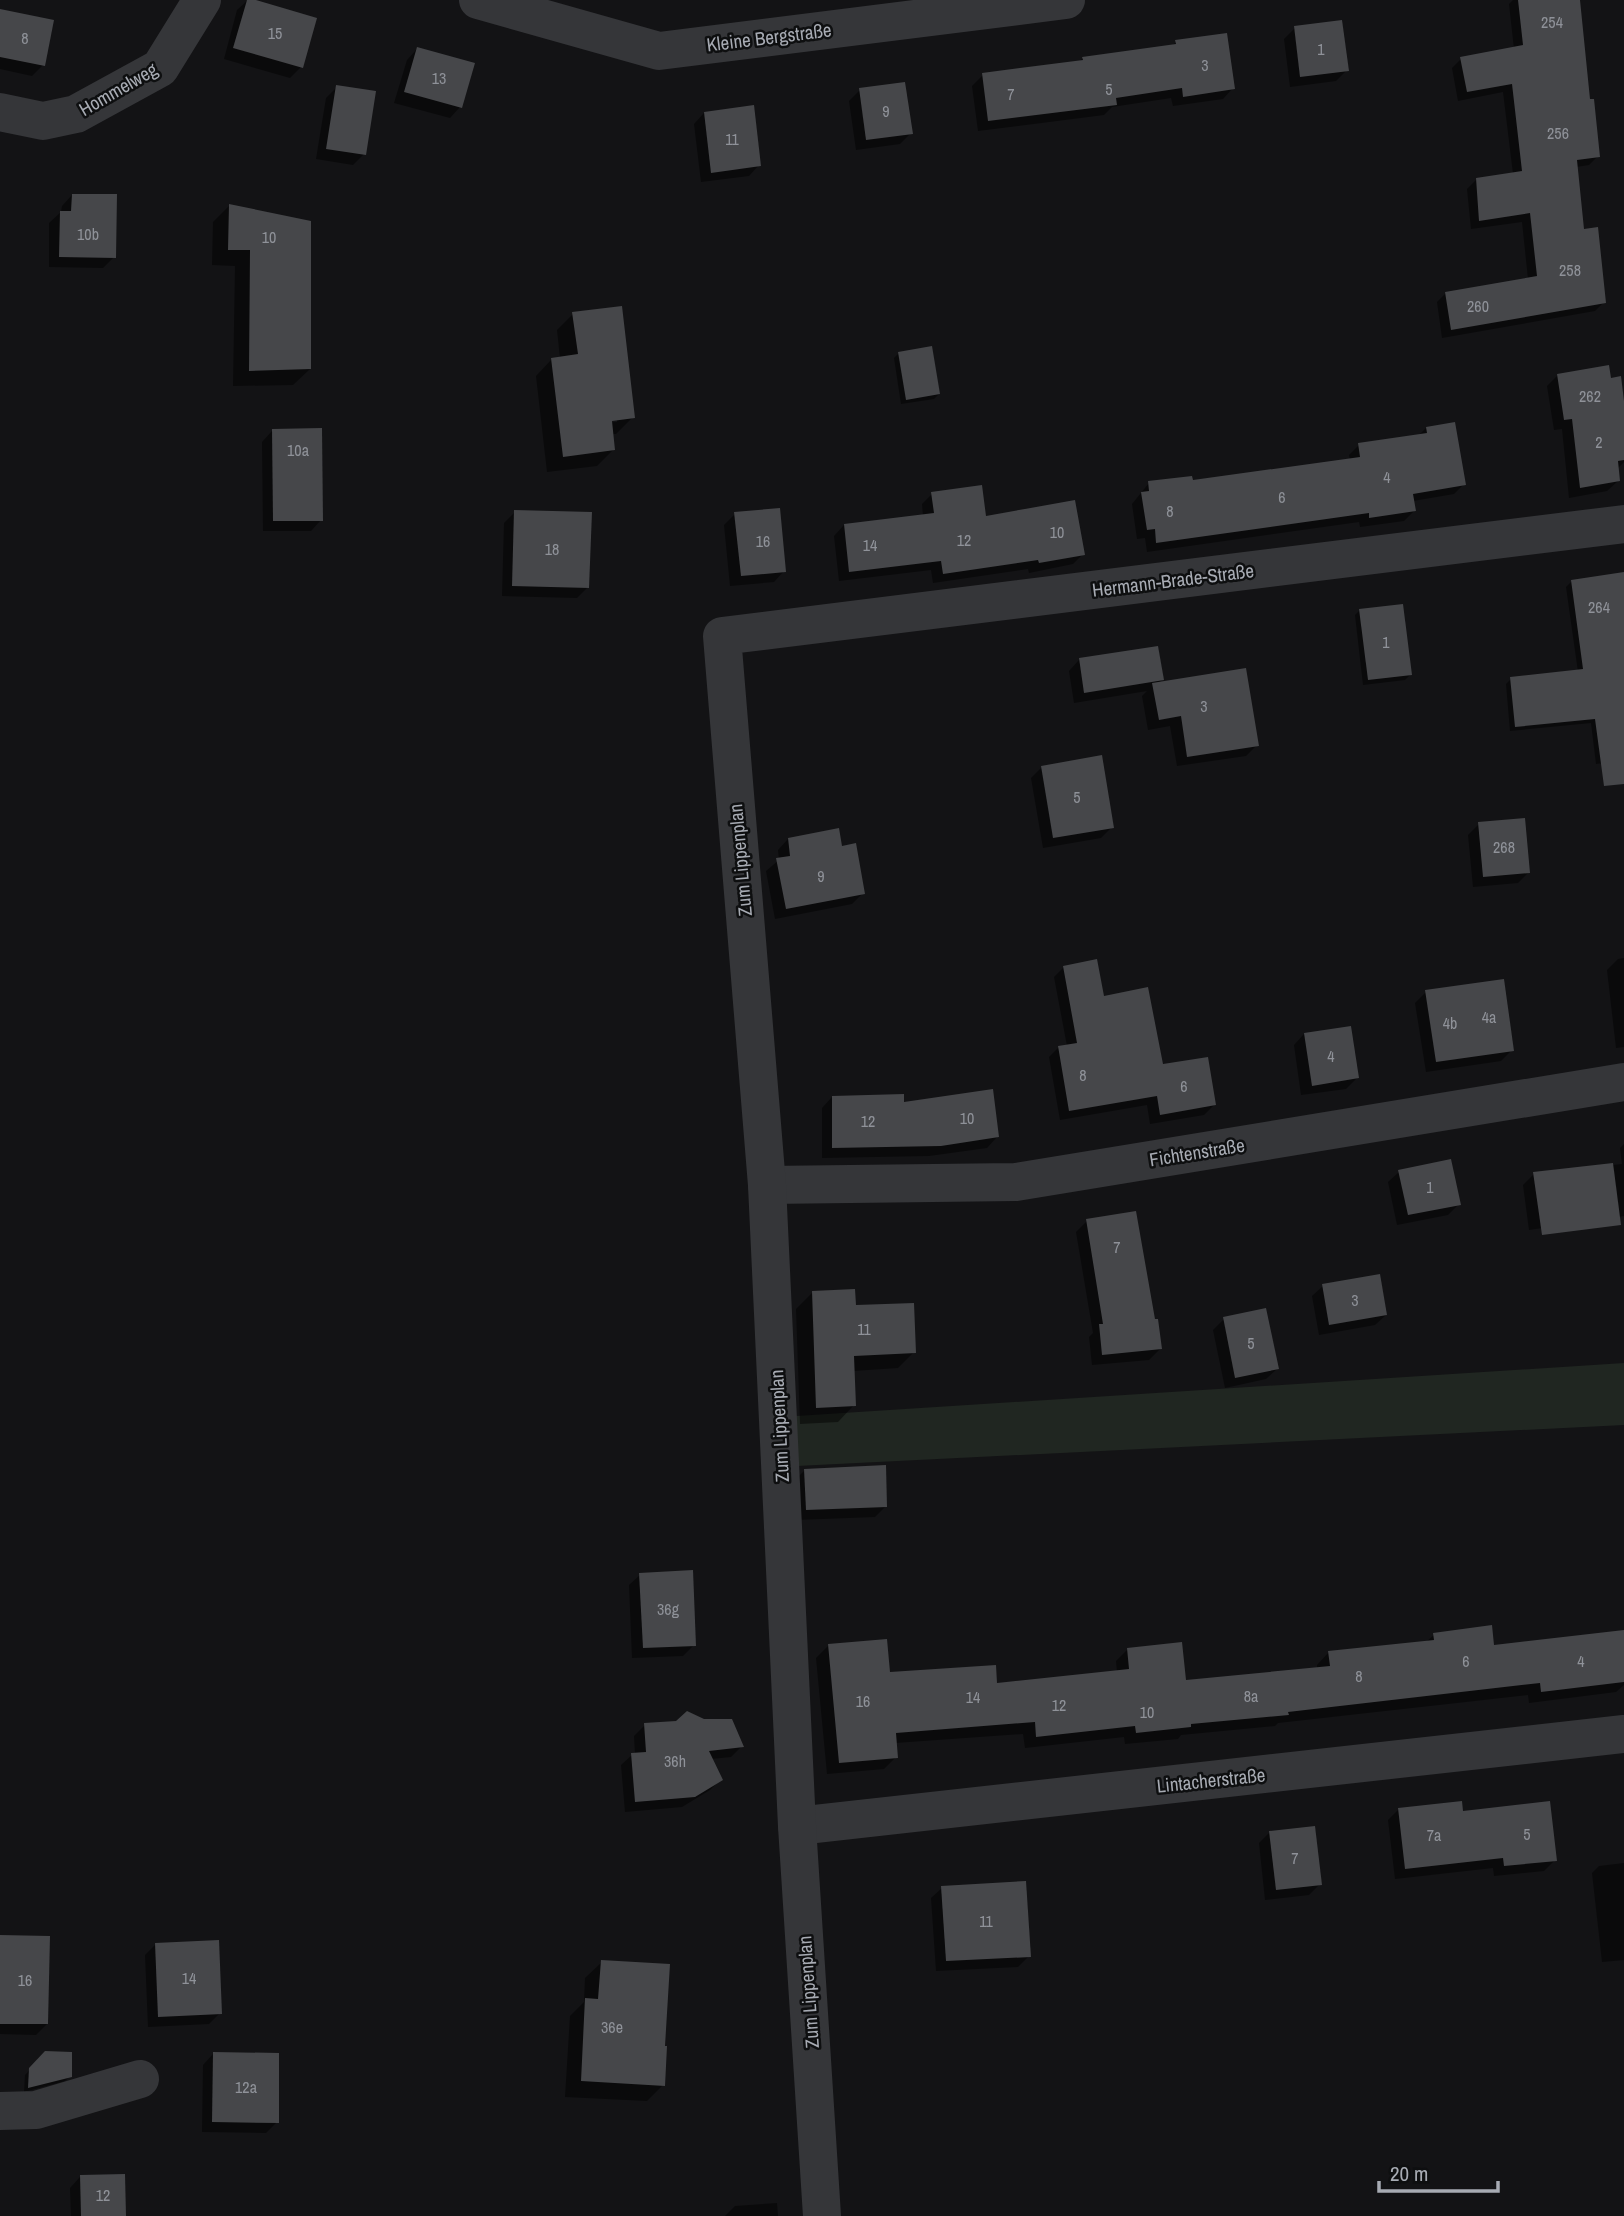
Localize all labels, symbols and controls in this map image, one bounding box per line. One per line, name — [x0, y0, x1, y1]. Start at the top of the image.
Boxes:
house number: 254 — [1541, 11, 1563, 33]
street label: Kleine Bergstraße — [705, 16, 833, 58]
house number: 15 — [268, 22, 282, 44]
house number: 8 — [21, 27, 29, 49]
house number: 1 — [1317, 38, 1325, 60]
house number: 3 — [1201, 54, 1209, 76]
street label: Hommelweg — [74, 56, 162, 122]
house number: 13 — [432, 67, 446, 89]
house number: 5 — [1105, 78, 1113, 100]
house number: 7 — [1007, 83, 1015, 105]
house number: 9 — [882, 100, 890, 122]
house number: 256 — [1547, 122, 1569, 144]
house number: 11 — [725, 128, 740, 150]
house number: 10b — [77, 223, 99, 245]
house number: 10 — [262, 226, 276, 248]
house number: 258 — [1559, 259, 1581, 281]
house number: 260 — [1467, 295, 1489, 317]
house number: 262 — [1579, 385, 1601, 407]
house number: 2 — [1595, 431, 1603, 453]
house number: 10a — [287, 439, 310, 461]
house number: 4 — [1383, 466, 1391, 488]
house number: 6 — [1278, 486, 1286, 508]
house number: 8 — [1166, 500, 1174, 522]
house number: 10 — [1050, 521, 1064, 543]
house number: 12 — [957, 529, 971, 551]
house number: 16 — [756, 530, 770, 552]
house number: 14 — [863, 534, 877, 556]
house number: 18 — [545, 538, 559, 560]
street label: Hermann-Brade-Straße — [1091, 557, 1255, 603]
house number: 264 — [1588, 596, 1610, 618]
house number: 1 — [1382, 631, 1390, 653]
house number: 3 — [1200, 695, 1208, 717]
house number: 5 — [1073, 786, 1081, 808]
street label: Zum Lippenplan — [722, 803, 758, 917]
house number: 268 — [1493, 836, 1515, 858]
house number: 9 — [817, 865, 825, 887]
house number: 4a — [1482, 1006, 1497, 1028]
house number: 4b — [1443, 1012, 1457, 1034]
house number: 4 — [1327, 1045, 1335, 1067]
house number: 8 — [1079, 1064, 1087, 1086]
house number: 6 — [1180, 1075, 1188, 1097]
house number: 10 — [960, 1107, 974, 1129]
house number: 12 — [861, 1110, 875, 1132]
street label: Fichtenstraße — [1147, 1132, 1247, 1172]
house number: 1 — [1426, 1176, 1434, 1198]
house number: 7 — [1113, 1236, 1121, 1258]
house number: 3 — [1351, 1289, 1359, 1311]
house number: 11 — [857, 1318, 872, 1340]
house number: 5 — [1247, 1332, 1255, 1354]
street label: Zum Lippenplan — [763, 1369, 795, 1483]
house number: 36g — [657, 1598, 680, 1620]
house number: 6 — [1462, 1650, 1470, 1672]
house number: 4 — [1577, 1650, 1585, 1672]
house number: 8 — [1355, 1665, 1363, 1687]
house number: 8a — [1244, 1685, 1259, 1707]
house number: 14 — [966, 1686, 980, 1708]
house number: 16 — [856, 1690, 870, 1712]
house number: 12 — [1052, 1694, 1066, 1716]
house number: 10 — [1140, 1701, 1154, 1723]
house number: 36h — [664, 1750, 686, 1772]
street label: Lintacherstraße — [1155, 1761, 1267, 1799]
house number: 5 — [1523, 1823, 1531, 1845]
house number: 7a — [1427, 1824, 1442, 1846]
house number: 7 — [1291, 1847, 1299, 1869]
house number: 11 — [979, 1910, 994, 1932]
street label: Zum Lippenplan — [791, 1935, 825, 2049]
house number: 14 — [182, 1967, 196, 1989]
house number: 16 — [18, 1969, 32, 1991]
house number: 36e — [601, 2016, 623, 2038]
house number: 12a — [235, 2076, 258, 2098]
scale bar — [1379, 2150, 1498, 2194]
text: 20 m — [1390, 2159, 1428, 2188]
house number: 12 — [96, 2184, 110, 2206]

